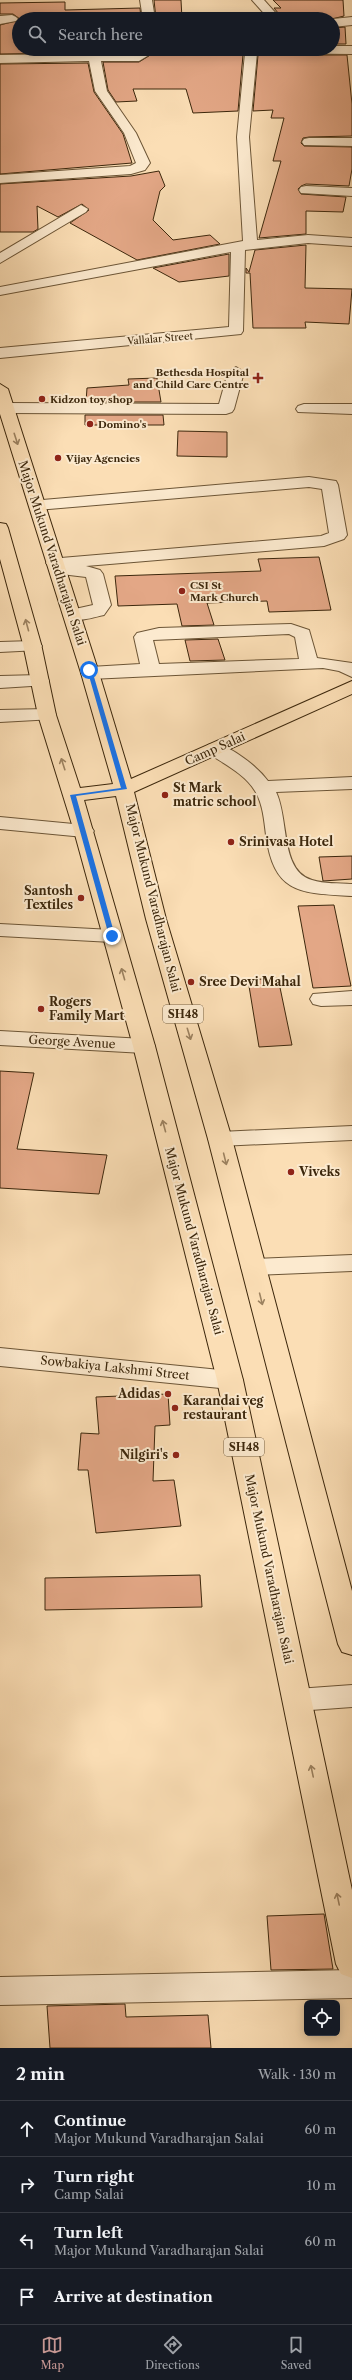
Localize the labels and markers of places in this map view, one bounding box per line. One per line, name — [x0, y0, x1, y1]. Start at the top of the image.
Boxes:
place label: Bethesda Hospital and Child Care Centre — [133, 366, 249, 391]
marker: Bethesda Hospital and Child Care Centre — [252, 372, 264, 384]
place label: Kidzon toy shop — [50, 393, 133, 406]
marker: Kidzon toy shop — [37, 394, 47, 404]
place label: Domino's — [98, 418, 147, 431]
marker: Domino's — [85, 419, 95, 429]
place label: Vijay Agencies — [65, 452, 140, 465]
marker: Vijay Agencies — [53, 453, 63, 463]
place label: CSI St Mark Church — [190, 579, 259, 604]
marker: CSI St Mark Church — [177, 586, 187, 596]
place label: St Mark matric school — [173, 780, 256, 809]
marker: St Mark matric school — [160, 790, 170, 800]
place label: Srinivasa Hotel — [239, 834, 333, 849]
marker: Srinivasa Hotel — [226, 837, 236, 847]
place label: Santosh Textiles — [24, 883, 74, 912]
marker: Santosh Textiles — [76, 893, 86, 903]
place label: Sree Devi Mahal — [199, 974, 301, 989]
marker: Sree Devi Mahal — [186, 977, 196, 987]
place label: Rogers Family Mart — [49, 994, 124, 1023]
marker: Rogers Family Mart — [36, 1004, 46, 1014]
place label: Viveks — [298, 1164, 340, 1179]
marker: Viveks — [286, 1167, 296, 1177]
place label: Adidas — [117, 1386, 160, 1401]
marker: Adidas — [163, 1389, 173, 1399]
place label: Karandai veg restaurant — [183, 1393, 265, 1422]
marker: Karandai veg restaurant — [170, 1403, 180, 1413]
place label: Nilgiri's — [120, 1447, 168, 1462]
marker: Nilgiri's — [171, 1450, 181, 1460]

